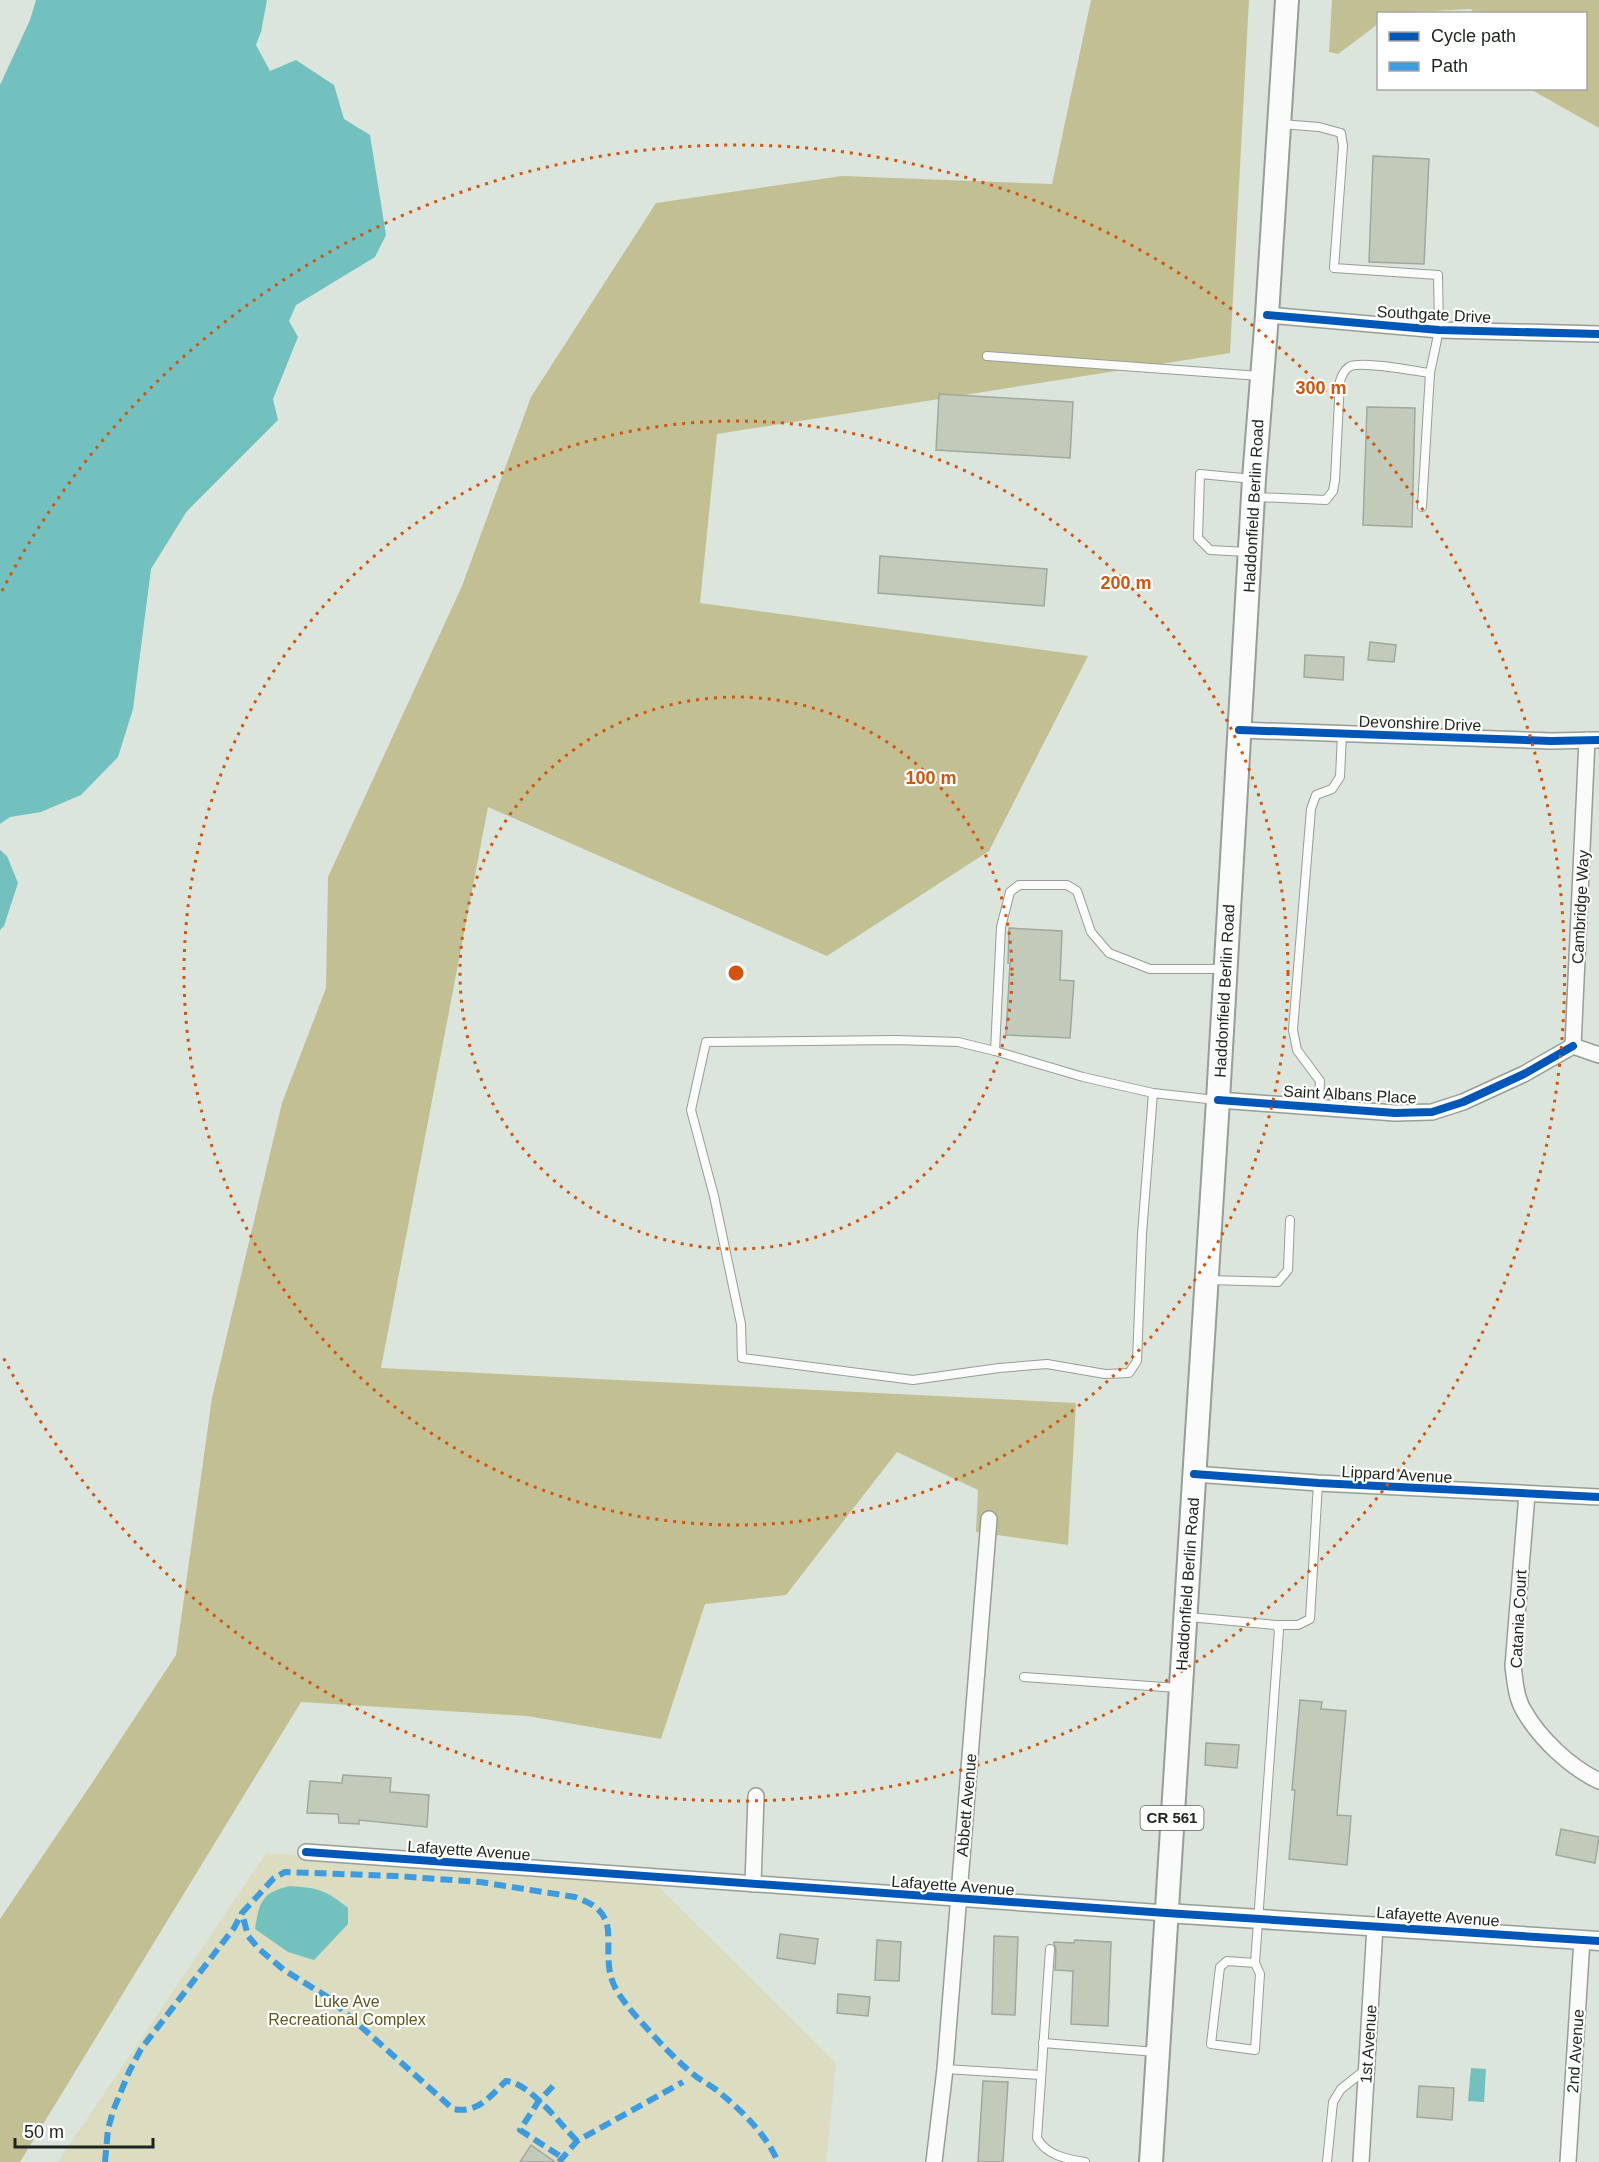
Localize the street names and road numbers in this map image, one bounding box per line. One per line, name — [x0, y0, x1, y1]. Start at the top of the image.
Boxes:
street label: Southgate Drive — [1376, 303, 1492, 326]
street label: Haddonfield Berlin Road — [1240, 419, 1267, 593]
street label: Devonshire Drive — [1358, 713, 1482, 734]
street label: Cambridge Way — [1569, 850, 1592, 964]
street label: Haddonfield Berlin Road — [1211, 904, 1238, 1078]
street label: Saint Albans Place — [1283, 1083, 1417, 1106]
street label: Lippard Avenue — [1341, 1463, 1453, 1486]
street label: Haddonfield Berlin Road — [1173, 1497, 1202, 1671]
street label: Catania Court — [1507, 1569, 1530, 1669]
street label: Abbett Avenue — [954, 1753, 979, 1857]
road number: CR 561 — [1140, 1806, 1204, 1830]
street label: Lafayette Avenue — [407, 1838, 531, 1863]
street label: Lafayette Avenue — [891, 1873, 1015, 1898]
street label: Lafayette Avenue — [1376, 1904, 1500, 1929]
street label: 1st Avenue — [1357, 2004, 1380, 2084]
street label: 2nd Avenue — [1564, 2008, 1587, 2094]

